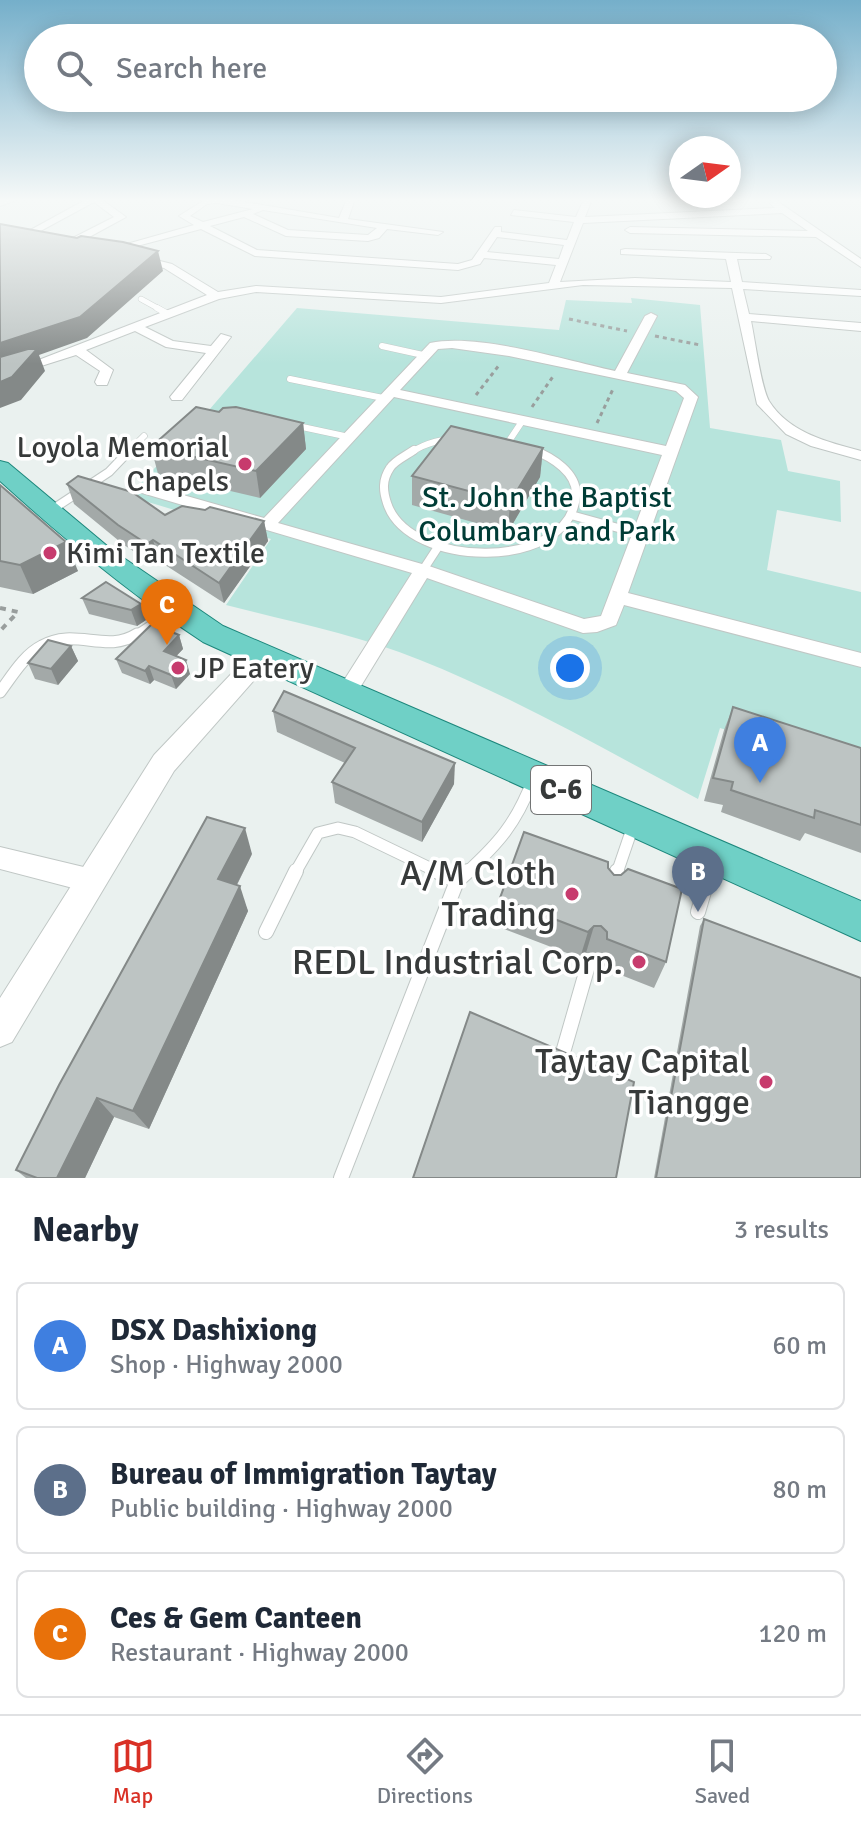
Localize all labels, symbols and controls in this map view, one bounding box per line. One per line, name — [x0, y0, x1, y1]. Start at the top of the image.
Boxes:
search box — [24, 24, 837, 112]
icon: search — [52, 46, 96, 90]
text: Search here — [116, 50, 267, 87]
north arrow — [669, 136, 741, 208]
place label: Loyola Memorial Chapels — [17, 429, 229, 500]
marker: Loyola Memorial Chapels — [236, 455, 254, 473]
park label: St. John the Baptist Columbary and Park — [418, 479, 676, 550]
place label: Kimi Tan Textile — [66, 535, 265, 572]
marker: Kimi Tan Textile — [41, 544, 59, 562]
pin: C — [141, 579, 193, 645]
your location — [550, 648, 590, 688]
place label: JP Eatery — [194, 650, 314, 687]
marker: JP Eatery — [169, 659, 187, 677]
pin: A — [734, 717, 786, 783]
road number: C-6 — [531, 766, 591, 814]
pin: B — [672, 846, 724, 912]
place label: A/M Cloth Trading — [400, 851, 556, 937]
marker: A/M Cloth Trading — [563, 885, 581, 903]
place label: REDL Industrial Corp. — [292, 940, 623, 985]
marker: REDL Industrial Corp. — [630, 953, 648, 971]
place label: Taytay Capital Tiangge — [535, 1039, 750, 1125]
marker: Taytay Capital Tiangge — [757, 1073, 775, 1091]
text: Nearby — [32, 1209, 139, 1251]
text: 3 results — [734, 1214, 829, 1246]
text: DSX Dashixiong — [110, 1312, 317, 1349]
text: A — [52, 1330, 68, 1362]
text: 60 m — [772, 1330, 827, 1362]
text: Shop · Highway 2000 — [110, 1349, 343, 1381]
text: Bureau of Immigration Taytay — [110, 1456, 497, 1493]
text: B — [52, 1474, 68, 1506]
text: 80 m — [772, 1474, 827, 1506]
text: Public building · Highway 2000 — [110, 1493, 453, 1525]
text: Ces & Gem Canteen — [110, 1600, 362, 1637]
text: C — [52, 1618, 68, 1650]
text: 120 m — [758, 1618, 827, 1650]
text: Restaurant · Highway 2000 — [110, 1637, 409, 1669]
tab: Map — [111, 1734, 155, 1809]
tab: Directions — [377, 1734, 473, 1809]
tab: Saved — [695, 1734, 750, 1809]

